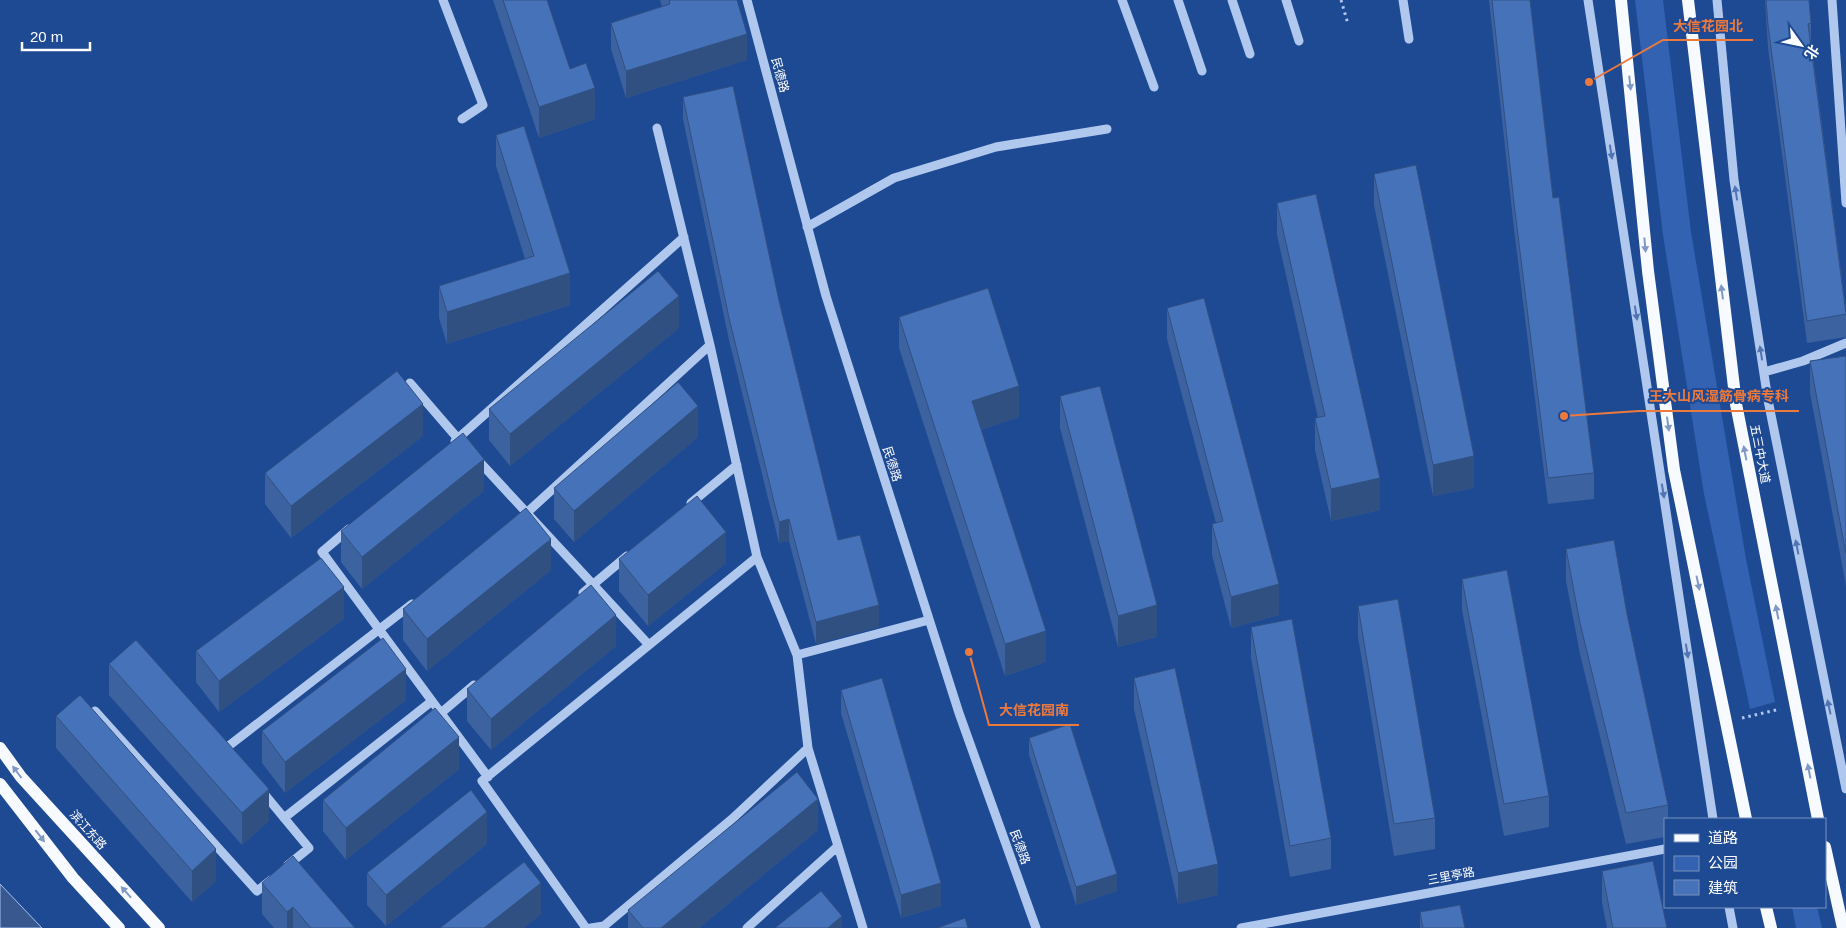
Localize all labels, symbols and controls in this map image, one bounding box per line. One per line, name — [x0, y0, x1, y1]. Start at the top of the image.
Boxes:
callout: 大信花园北 — [1663, 11, 1753, 40]
text: 大信花园北 — [1673, 18, 1743, 34]
scale bar — [22, 20, 90, 52]
north arrow — [1776, 20, 1826, 70]
text: 20 m — [30, 28, 63, 45]
text: 北 — [1801, 42, 1822, 62]
street label: 民德路 — [769, 56, 791, 94]
one-way arrow — [1626, 76, 1634, 92]
one-way arrow — [1607, 144, 1615, 160]
one-way arrow — [1732, 184, 1740, 200]
one-way arrow — [1641, 237, 1649, 253]
one-way arrow — [1718, 284, 1726, 300]
one-way arrow — [1632, 305, 1640, 321]
one-way arrow — [1756, 345, 1764, 361]
callout: 王大山风湿筋骨病专科 — [1639, 382, 1799, 411]
text: 王大山风湿筋骨病专科 — [1649, 388, 1789, 404]
one-way arrow — [1664, 416, 1672, 432]
street label: 五三中大道 — [1747, 423, 1773, 485]
one-way arrow — [1741, 444, 1749, 460]
street label: 民德路 — [880, 445, 904, 483]
one-way arrow — [1659, 483, 1667, 499]
one-way arrow — [1793, 540, 1801, 555]
one-way arrow — [1694, 576, 1702, 591]
one-way arrow — [1773, 604, 1781, 620]
one-way arrow — [1683, 644, 1691, 660]
callout: 大信花园南 — [989, 696, 1079, 725]
one-way arrow — [1825, 699, 1833, 714]
text: 大信花园南 — [999, 702, 1069, 718]
one-way arrow — [1805, 764, 1813, 779]
one-way arrow — [12, 766, 23, 779]
street label: 滨江东路 — [67, 807, 109, 853]
legend — [1664, 818, 1826, 908]
street label: 民德路 — [1007, 828, 1033, 866]
one-way arrow — [35, 829, 46, 842]
text: 道路 — [1708, 829, 1738, 846]
text: 公园 — [1708, 854, 1738, 871]
street label: 三里亭路 — [1426, 865, 1476, 887]
text: 建筑 — [1708, 879, 1738, 896]
one-way arrow — [120, 887, 132, 899]

